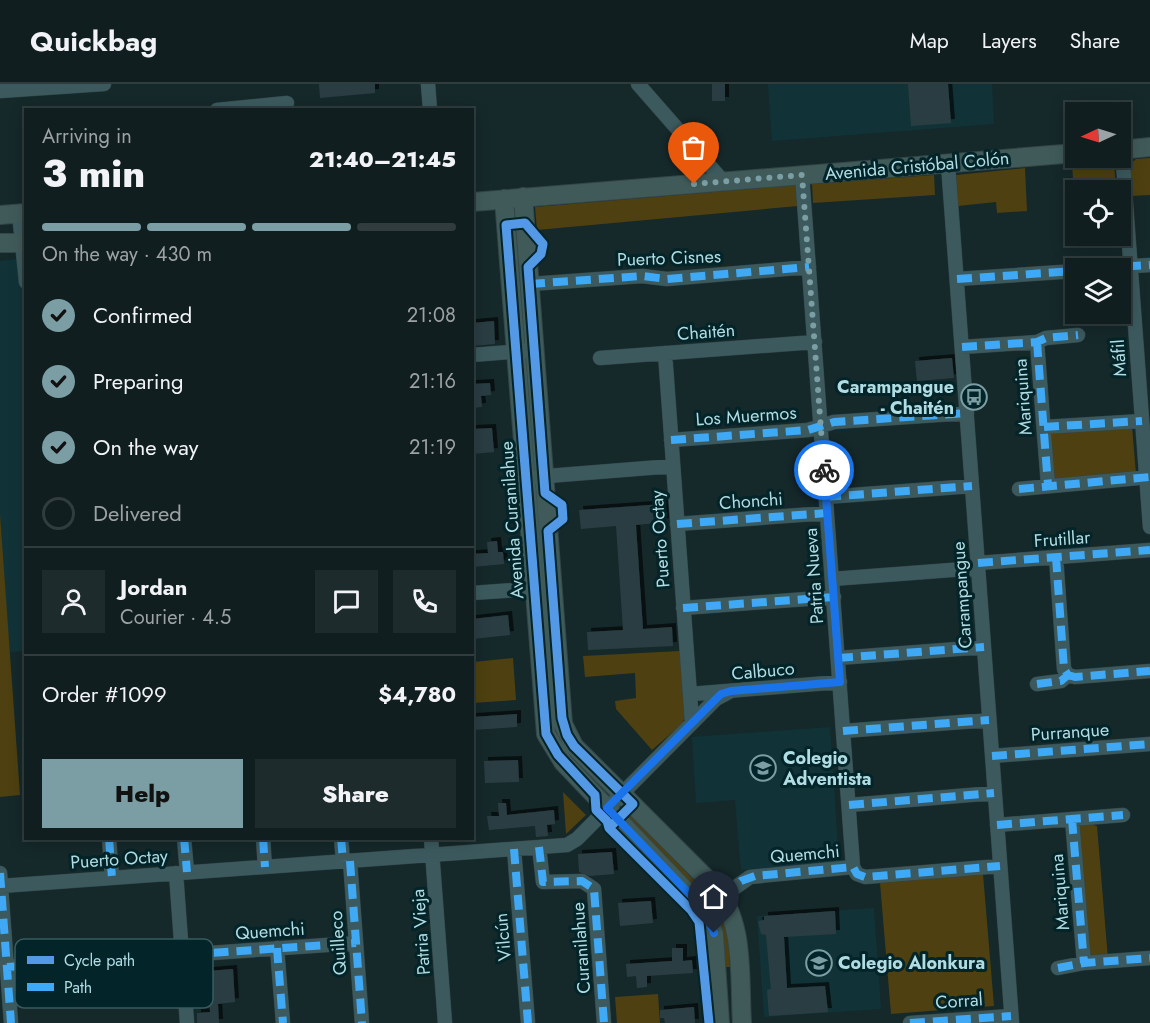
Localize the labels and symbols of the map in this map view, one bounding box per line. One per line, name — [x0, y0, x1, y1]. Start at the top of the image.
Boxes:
north arrow — [1065, 102, 1131, 168]
pin — [668, 122, 719, 184]
street label: Avenida Cristóbal Colón — [824, 145, 1010, 187]
street label: Puerto Cisnes — [616, 243, 722, 273]
street label: Chaitén — [676, 317, 736, 347]
street label: Máfil — [1105, 338, 1133, 378]
street label: Mariquina — [1007, 358, 1039, 436]
place label: Carampangue - Chaitén — [837, 374, 954, 421]
bus stop icon: Carampangue - Chaitén — [959, 382, 989, 412]
street label: Los Muermos — [695, 400, 797, 432]
street label: Avenida Curanilahue — [494, 440, 530, 600]
courier — [794, 440, 854, 500]
street label: Chonchi — [718, 486, 784, 516]
street label: Puerto Octay — [644, 489, 676, 589]
street label: Frutillar — [1033, 524, 1092, 554]
street label: Patria Nueva — [798, 527, 830, 625]
street label: Carampangue — [945, 541, 979, 649]
street label: Calbuco — [730, 655, 796, 687]
street label: Purranque — [1030, 716, 1110, 748]
place label: Colegio Adventista — [782, 745, 872, 792]
school or university icon: Colegio Adventista — [748, 753, 778, 783]
street label: Quemchi — [769, 838, 841, 870]
street label: Puerto Octay — [69, 843, 169, 875]
street label: Mariquina — [1044, 853, 1076, 931]
pin — [688, 871, 739, 933]
street label: Patria Vieja — [405, 888, 437, 976]
street label: Curanilahue — [565, 901, 597, 995]
street label: Quilleco — [323, 910, 353, 976]
street label: Vilcún — [488, 912, 518, 962]
street label: Quemchi — [234, 916, 306, 946]
legend — [15, 939, 213, 1008]
school or university icon: Colegio Alonkura — [804, 948, 834, 978]
text: Cycle path — [64, 949, 135, 972]
place label: Colegio Alonkura — [838, 950, 985, 976]
text: Path — [64, 976, 92, 999]
street label: Corral — [934, 986, 984, 1016]

